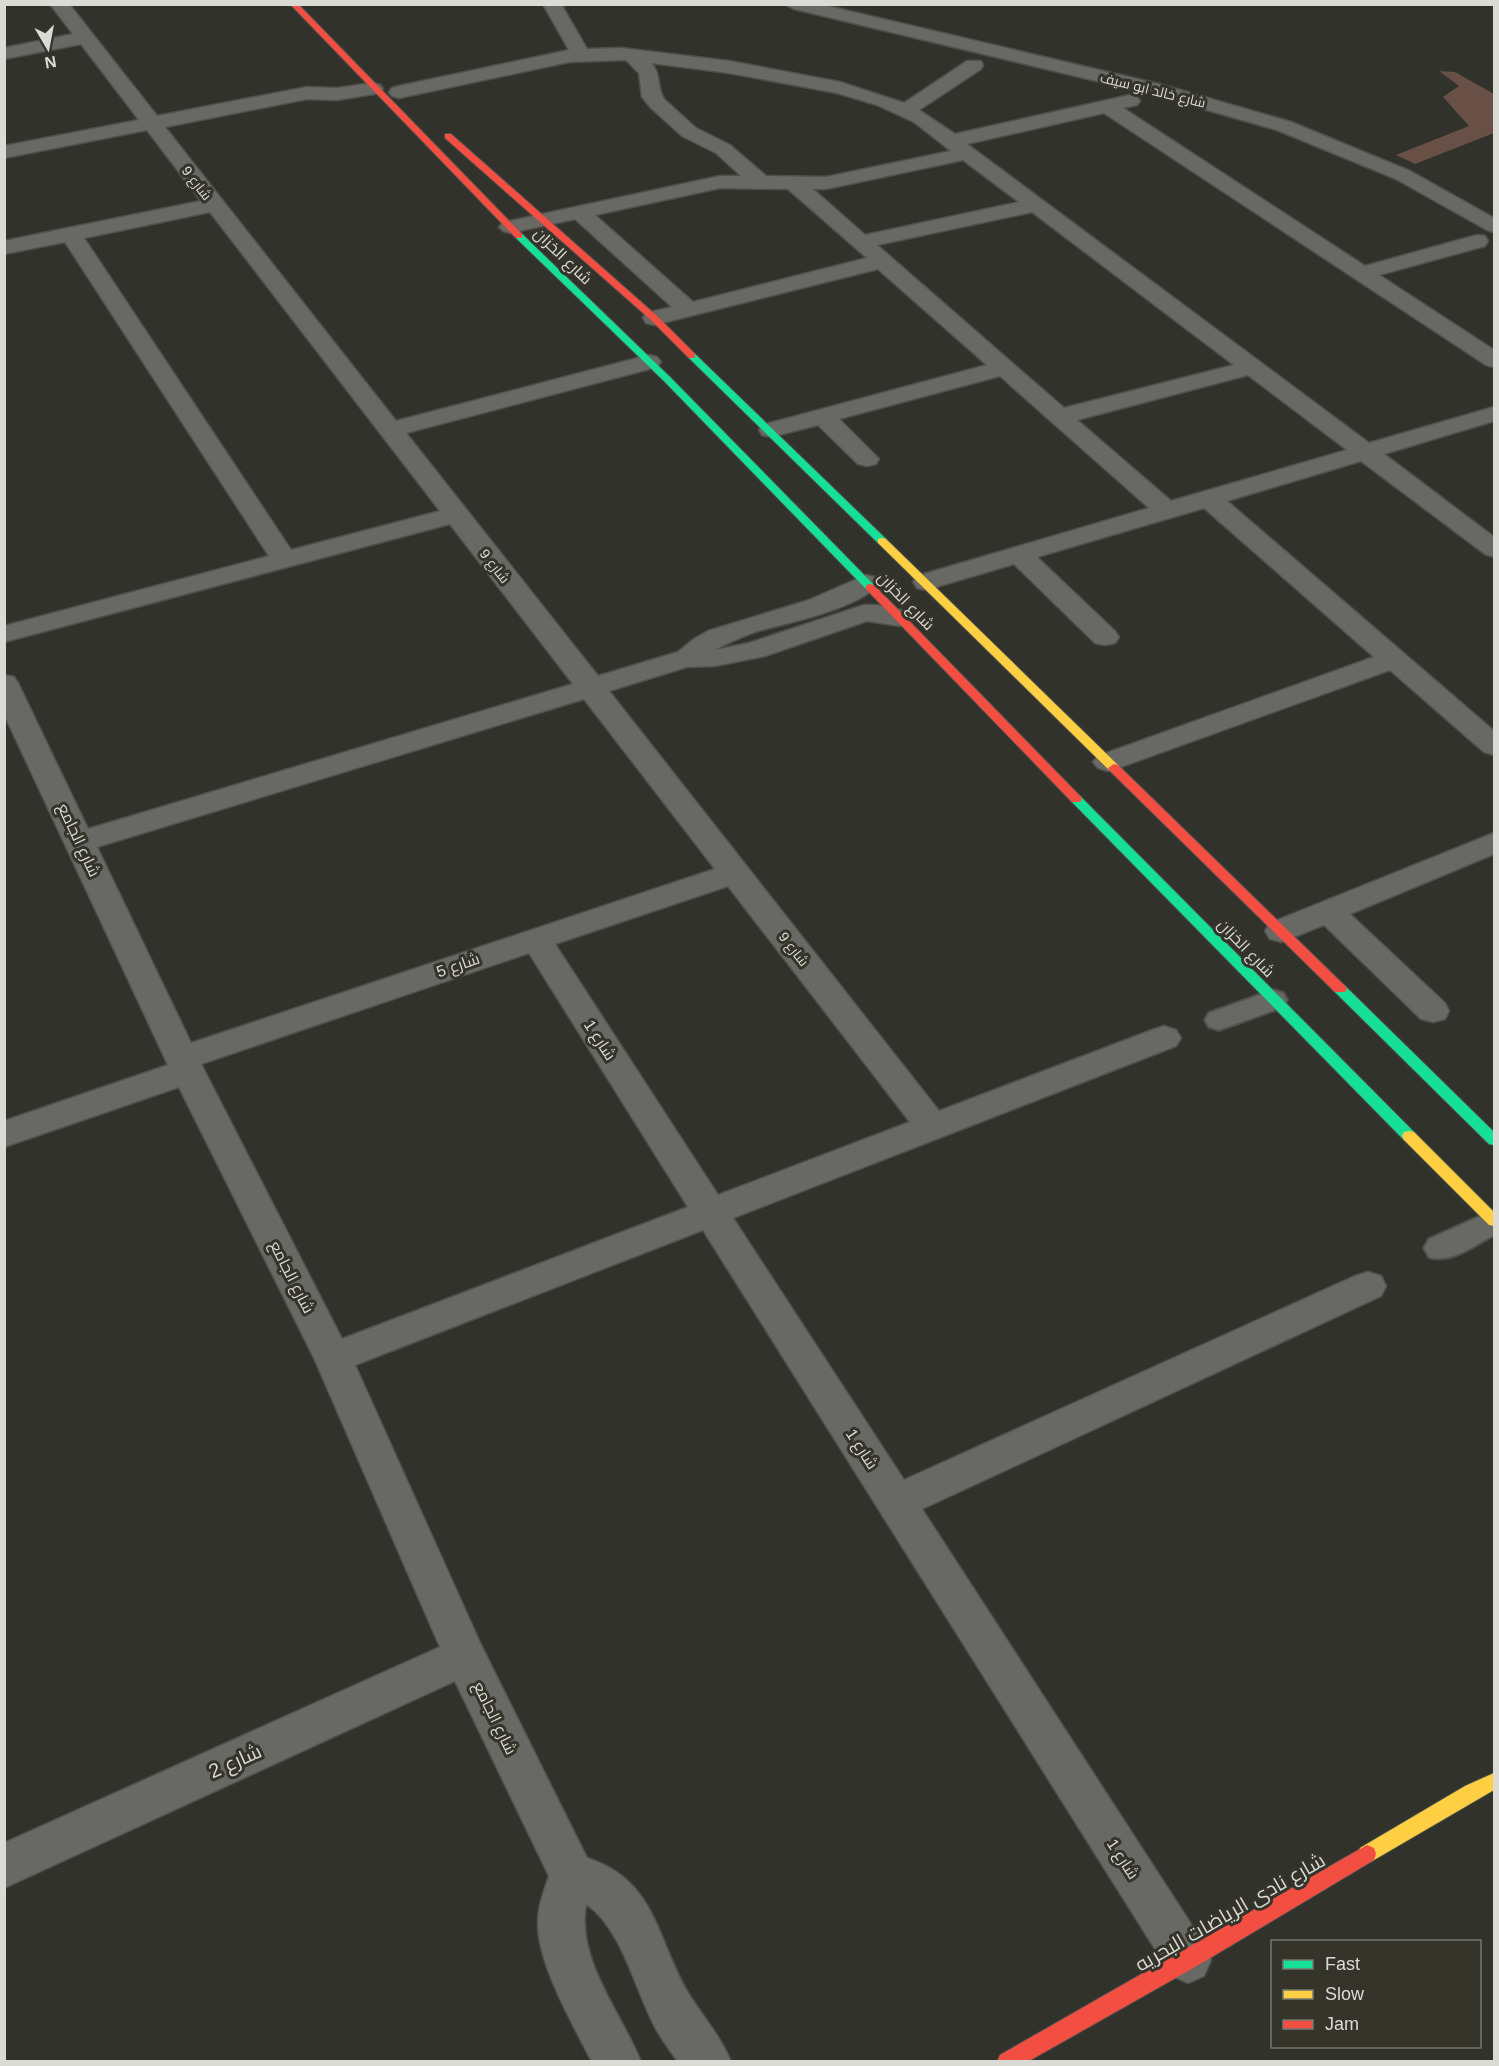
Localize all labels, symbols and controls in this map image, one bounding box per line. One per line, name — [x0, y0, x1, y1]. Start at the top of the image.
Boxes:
north arrow — [18, 18, 78, 78]
text: N — [43, 53, 58, 72]
street label: شارع خالد ابو سيف — [1098, 69, 1207, 112]
street label: شارع 9 — [178, 163, 215, 204]
street label: شارع الخزان — [529, 224, 595, 290]
street label: شارع 9 — [476, 546, 513, 587]
street label: شارع الخزان — [872, 569, 938, 635]
street label: شارع الجامع — [52, 801, 103, 881]
street label: شارع الخزان — [1212, 916, 1278, 982]
street label: شارع 9 — [775, 929, 812, 970]
street label: شارع 5 — [434, 950, 483, 983]
street label: شارع 1 — [578, 1017, 619, 1065]
street label: شارع الجامع — [264, 1238, 317, 1317]
street label: شارع 1 — [840, 1426, 881, 1474]
street label: شارع الجامع — [467, 1679, 520, 1758]
street label: شارع 2 — [205, 1740, 266, 1785]
street label: شارع 1 — [1101, 1836, 1142, 1884]
street label: شارع نادى الرياضات البحريه — [1131, 1849, 1330, 1978]
legend — [1271, 1940, 1481, 2048]
text: Fast — [1325, 1954, 1360, 1974]
text: Slow — [1325, 1984, 1365, 2004]
text: Jam — [1325, 2014, 1359, 2034]

